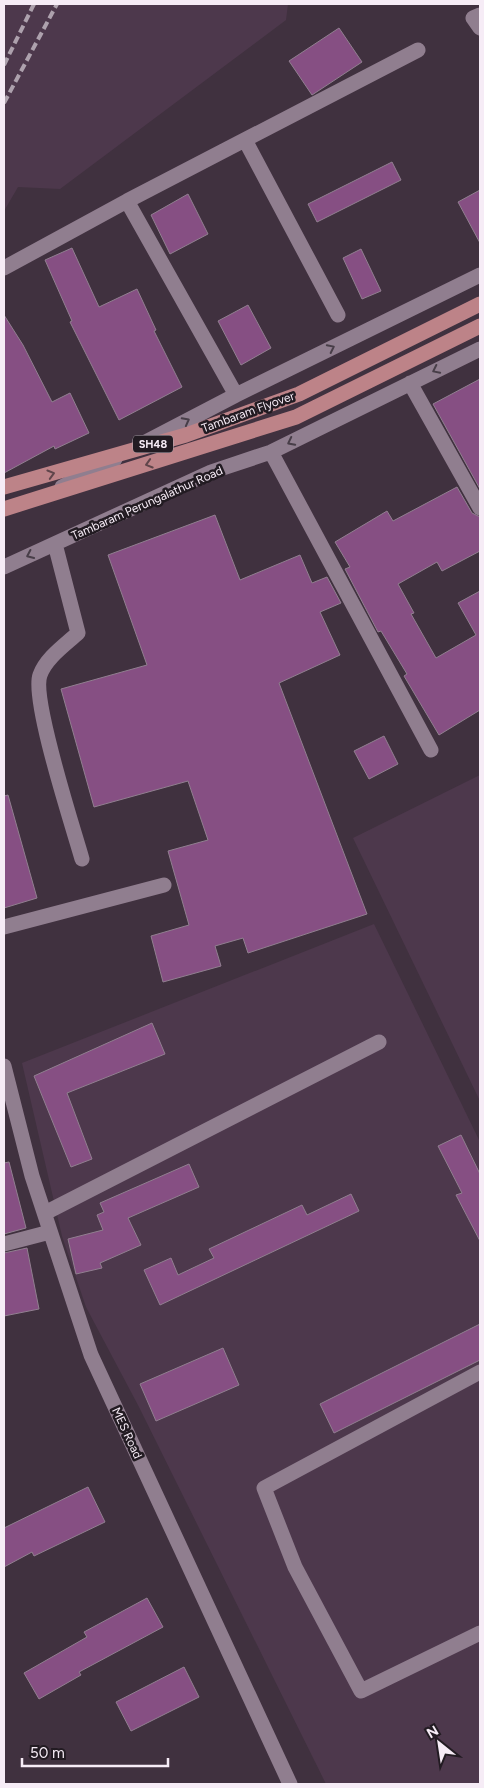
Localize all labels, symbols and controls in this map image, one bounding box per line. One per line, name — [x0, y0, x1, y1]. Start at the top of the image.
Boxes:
one-way arrow — [326, 344, 335, 354]
one-way arrow — [433, 364, 442, 374]
street label: Tambaram Flyover — [200, 389, 296, 435]
one-way arrow — [181, 417, 190, 427]
road number: SH48 — [133, 436, 173, 452]
one-way arrow — [287, 436, 296, 446]
one-way arrow — [146, 458, 154, 468]
street label: Tambaram Perungalathur Road — [69, 463, 225, 543]
one-way arrow — [46, 469, 54, 479]
one-way arrow — [26, 549, 35, 560]
street label: MES Road — [109, 1405, 145, 1461]
north arrow — [414, 1718, 464, 1768]
text: N — [424, 1722, 442, 1742]
scale bar — [22, 1736, 169, 1768]
text: 50 m — [30, 1744, 65, 1762]

